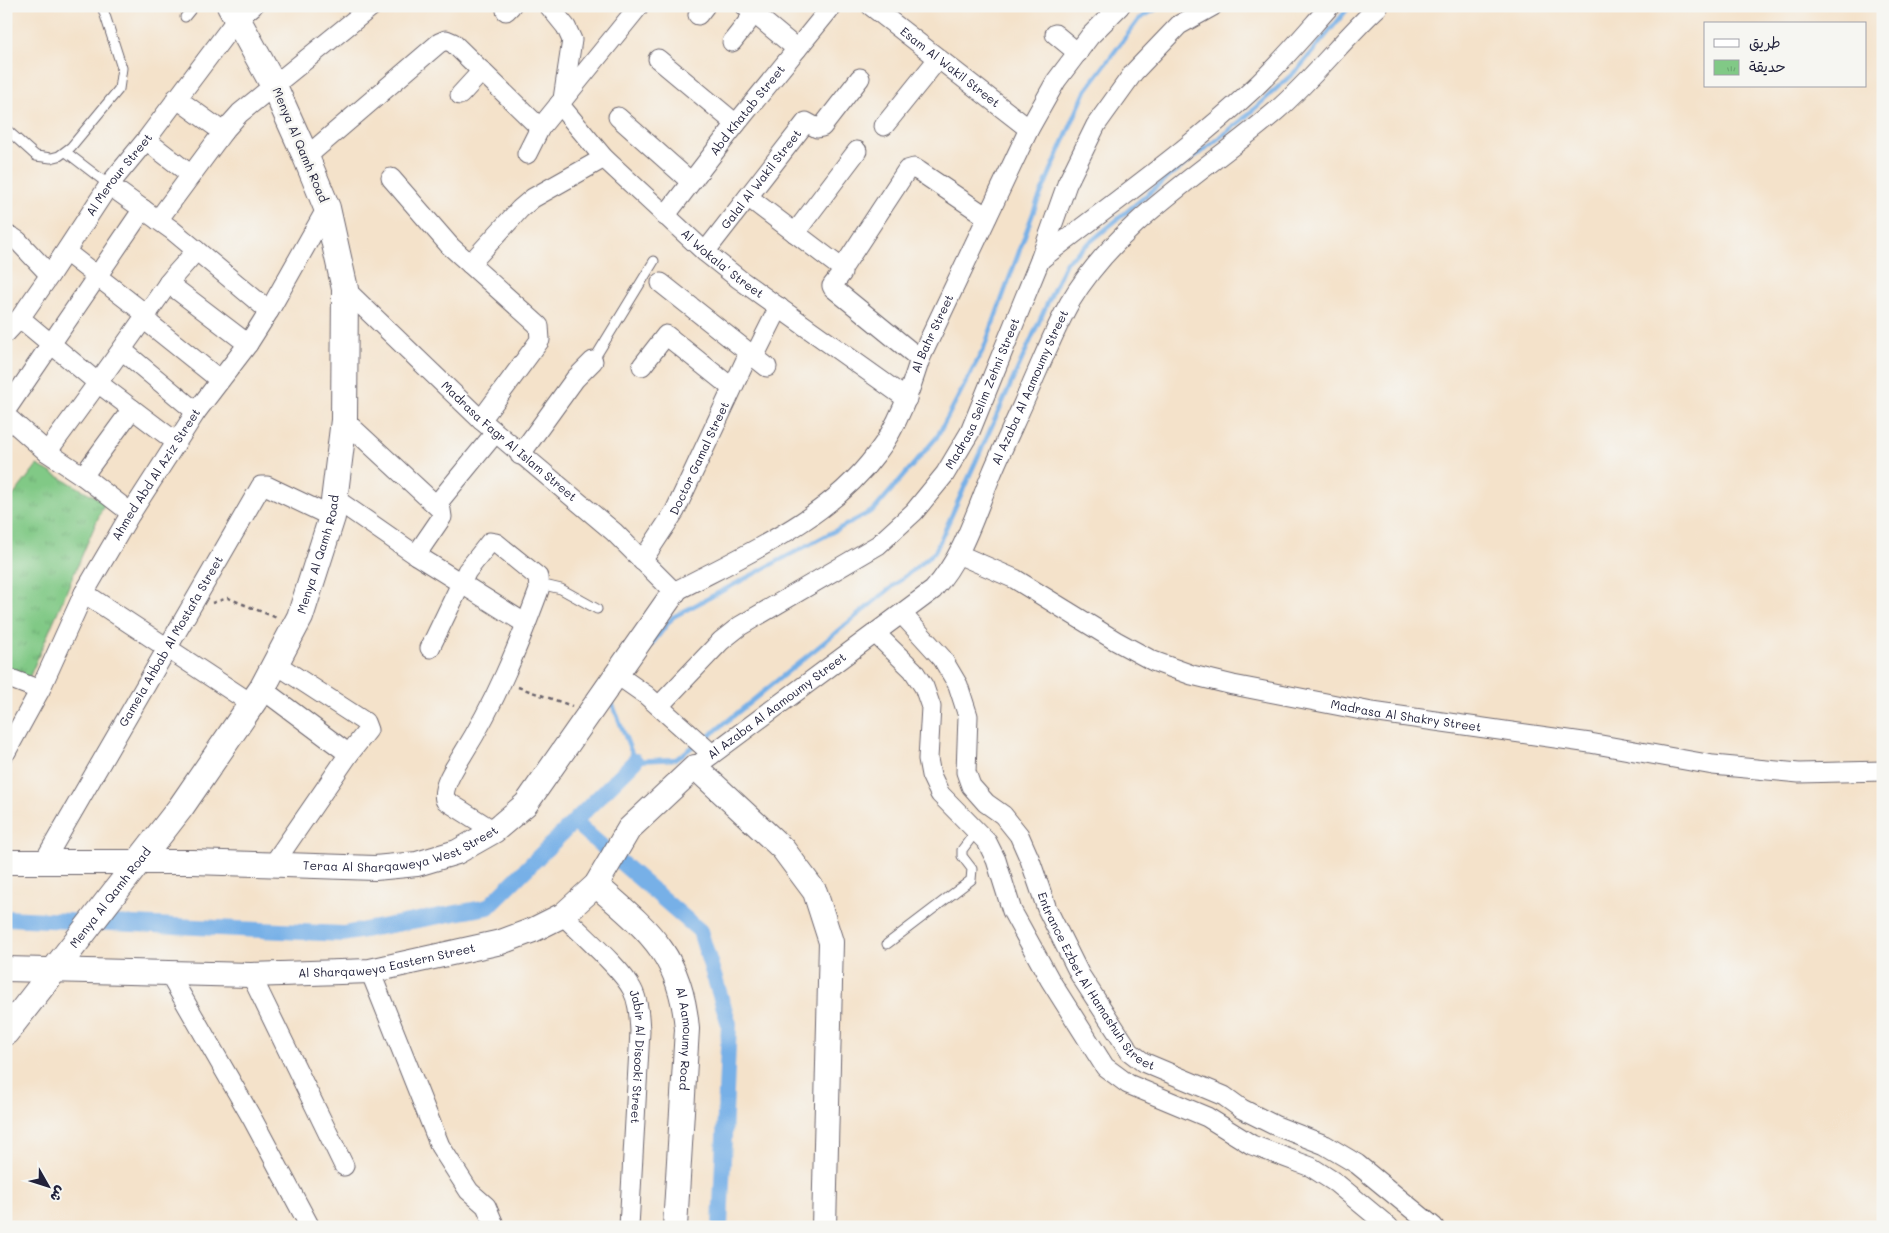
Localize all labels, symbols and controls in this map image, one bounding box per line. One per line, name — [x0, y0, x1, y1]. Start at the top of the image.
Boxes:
legend — [1704, 22, 1866, 88]
street label: Esam Al Wakil Street — [897, 23, 1004, 110]
text: طريق — [1749, 32, 1781, 52]
text: حديقة — [1749, 56, 1786, 76]
street label: Abd Khatab Street — [706, 61, 788, 158]
street label: Menya Al Qamh Road — [269, 85, 333, 205]
street label: Galal Al Wakil Street — [717, 126, 804, 232]
street label: Al Merour Street — [82, 130, 155, 219]
street label: Al Wokala' Street — [678, 225, 767, 301]
street label: Al Bahr Street — [907, 291, 957, 375]
street label: Al Azaba Al Aamoumy Street — [987, 307, 1071, 467]
street label: Madrasa Selim Zehni Street — [941, 315, 1023, 472]
street label: Madrasa Fagr Al Islam Street — [439, 377, 581, 504]
street label: Doctor Gamal Street — [665, 399, 732, 517]
street label: Ahmed Abd Al Aziz Street — [108, 404, 203, 543]
street label: Menya Al Qamh Road — [293, 494, 342, 616]
street label: Gameia Ahbab Al Mostafa Street — [115, 553, 226, 729]
street label: Al Azaba Al Aamoumy Street — [704, 649, 849, 762]
street label: Madrasa Al Shakry Street — [1329, 695, 1483, 734]
street label: Teraa Al Sharqaweya West Street — [303, 822, 501, 875]
street label: Menya Al Qamh Road — [65, 843, 154, 951]
street label: Entrance Ezbet Al Hamashuh Street — [1035, 890, 1158, 1073]
street label: Al Sharqaweya Eastern Street — [298, 939, 477, 980]
street label: Al Aamoumy Road — [673, 985, 696, 1091]
street label: Jabir Al Disooki Street — [626, 987, 649, 1124]
north arrow — [22, 1160, 72, 1210]
text: ش — [46, 1183, 71, 1206]

